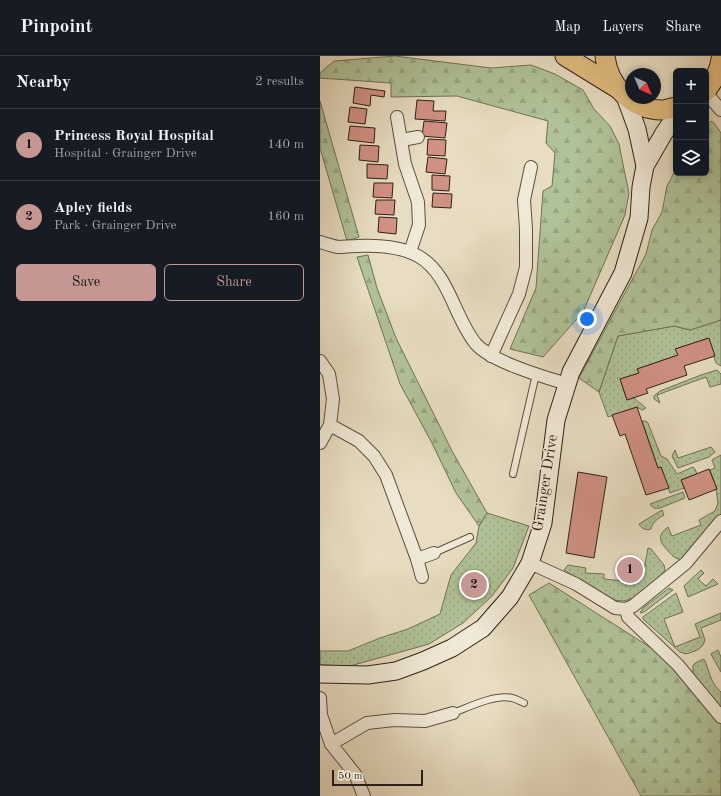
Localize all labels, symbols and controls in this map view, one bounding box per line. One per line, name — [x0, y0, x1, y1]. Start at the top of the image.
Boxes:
text: Pinpoint — [20, 18, 93, 37]
text: Map — [555, 20, 581, 34]
text: Layers — [603, 20, 644, 34]
text: Share — [666, 20, 701, 34]
north arrow — [625, 68, 661, 104]
map controls — [673, 68, 709, 176]
button: + — [673, 68, 709, 104]
text: Nearby — [16, 74, 71, 91]
text: 2 results — [255, 75, 304, 88]
button: − — [673, 104, 709, 140]
text: Princess Royal Hospital — [54, 129, 214, 144]
text: 1 — [25, 138, 33, 151]
text: 140 m — [267, 138, 304, 151]
button: layers — [673, 140, 709, 176]
text: Hospital · Grainger Drive — [54, 147, 197, 160]
text: Apley fields — [54, 201, 132, 216]
text: 2 — [25, 210, 33, 223]
text: 160 m — [267, 210, 304, 223]
text: Park · Grainger Drive — [54, 219, 177, 232]
button: Save — [16, 264, 156, 301]
button: Share — [164, 264, 304, 301]
your location — [577, 309, 597, 329]
street label: Grainger Drive — [531, 433, 561, 533]
pin: 1 — [617, 555, 643, 585]
pin: 2 — [461, 570, 487, 600]
scale bar — [332, 768, 423, 787]
text: 50 m — [338, 771, 363, 782]

